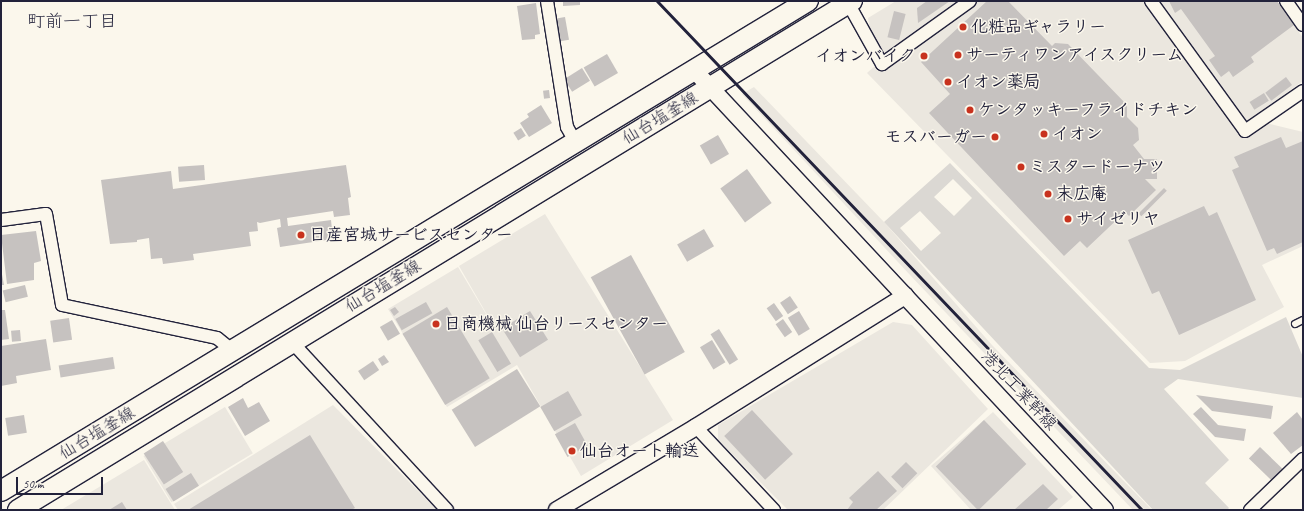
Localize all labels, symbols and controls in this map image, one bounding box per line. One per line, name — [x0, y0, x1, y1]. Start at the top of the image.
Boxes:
district label: 町前一丁目 — [27, 10, 117, 32]
place label: 化粧品ギャラリー — [971, 17, 1107, 37]
marker: 化粧品ギャラリー — [958, 22, 968, 32]
place label: サーティワンアイスクリーム — [966, 45, 1187, 65]
place label: イオンバイク — [814, 46, 916, 66]
marker: サーティワンアイスクリーム — [953, 50, 963, 60]
marker: イオンバイク — [919, 51, 929, 61]
place label: イオン薬局 — [956, 72, 1041, 92]
marker: イオン薬局 — [943, 77, 953, 87]
street label: 仙台塩釜線 — [618, 87, 702, 149]
place label: ケンタッキーフライドチキン — [978, 100, 1199, 120]
marker: ケンタッキーフライドチキン — [965, 105, 975, 115]
place label: イオン — [1052, 124, 1103, 144]
place label: モスバーガー — [885, 127, 987, 147]
marker: イオン — [1039, 129, 1049, 139]
marker: モスバーガー — [990, 132, 1000, 142]
place label: ミスタードーナツ — [1029, 157, 1165, 177]
marker: ミスタードーナツ — [1016, 162, 1026, 172]
place label: 末広庵 — [1056, 184, 1107, 204]
marker: 末広庵 — [1043, 189, 1053, 199]
place label: サイゼリヤ — [1076, 209, 1161, 229]
marker: サイゼリヤ — [1063, 214, 1073, 224]
place label: 日産宮城サービスセンター — [309, 225, 513, 245]
marker: 日産宮城サービスセンター — [296, 230, 306, 240]
street label: 仙台塩釜線 — [341, 255, 425, 317]
place label: 日商機械 仙台リースセンター — [444, 314, 669, 334]
marker: 日商機械 仙台リースセンター — [431, 319, 441, 329]
street label: 港北工業幹線 — [977, 346, 1061, 434]
street label: 仙台塩釜線 — [55, 402, 139, 464]
place label: 仙台オート輸送 — [580, 441, 699, 461]
marker: 仙台オート輸送 — [567, 446, 577, 456]
scale bar — [18, 469, 105, 495]
text: 50 m — [23, 476, 43, 492]

